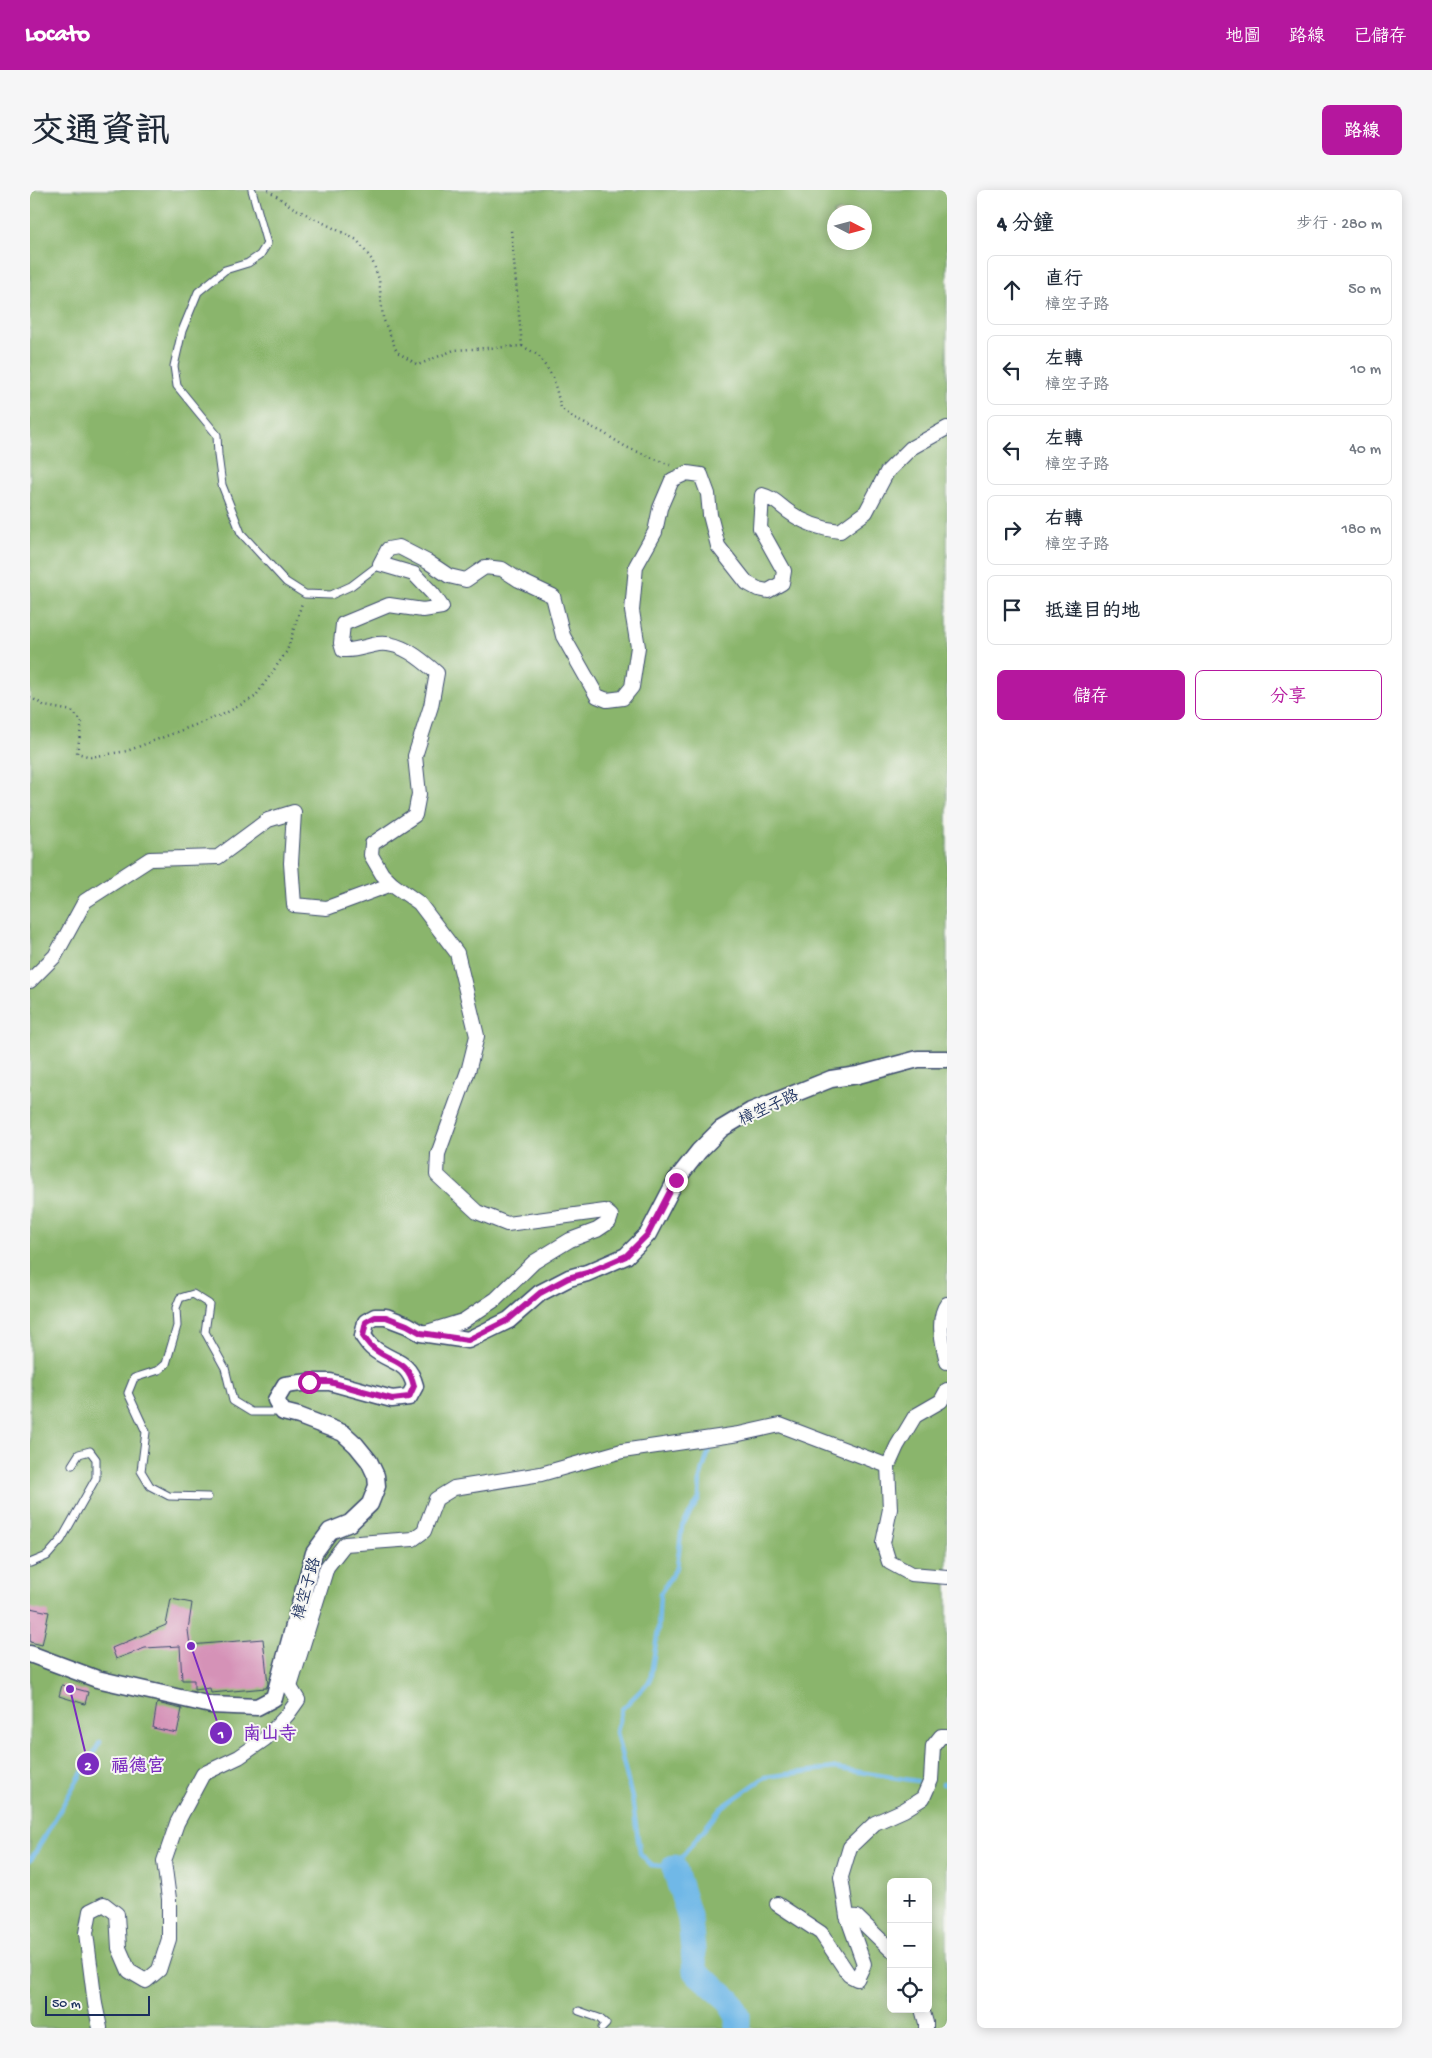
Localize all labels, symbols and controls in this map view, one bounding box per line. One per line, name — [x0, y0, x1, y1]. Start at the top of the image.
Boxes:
text: Locato — [25, 21, 90, 50]
text: 地圖 — [1225, 27, 1261, 48]
text: 路線 — [1289, 27, 1325, 48]
text: 已儲存 — [1353, 27, 1407, 48]
button: 路線 — [1322, 105, 1402, 155]
text: 交通資訊 — [30, 114, 170, 155]
north arrow — [827, 205, 872, 250]
text: 4 分鐘 — [997, 213, 1054, 238]
text: 步行 · 280 m — [1297, 216, 1382, 235]
text: 直行 — [1045, 269, 1083, 292]
icon: ahead — [998, 276, 1026, 304]
text: 50 m — [1348, 281, 1381, 300]
text: 樟空子路 — [1045, 297, 1109, 316]
text: 左轉 — [1045, 349, 1083, 372]
icon: left — [998, 356, 1026, 384]
text: 10 m — [1350, 361, 1381, 380]
text: 樟空子路 — [1045, 377, 1109, 396]
text: 左轉 — [1045, 429, 1083, 452]
icon: left — [998, 436, 1026, 464]
text: 40 m — [1349, 441, 1381, 460]
text: 樟空子路 — [1045, 457, 1109, 476]
text: 右轉 — [1045, 509, 1083, 532]
icon: right — [998, 516, 1026, 544]
text: 180 m — [1342, 521, 1381, 540]
text: 樟空子路 — [1045, 537, 1109, 556]
icon: arrive — [998, 596, 1026, 624]
text: 抵達目的地 — [1045, 601, 1140, 624]
button: 儲存 — [997, 670, 1185, 720]
button: 分享 — [1195, 670, 1382, 720]
street label: 樟空子路 — [736, 1085, 803, 1131]
route end — [665, 1169, 688, 1192]
route start — [298, 1371, 321, 1394]
street label: 樟空子路 — [288, 1555, 326, 1622]
callout: 南山寺 — [208, 1717, 307, 1750]
text: 南山寺 — [243, 1724, 297, 1746]
text: 1 — [217, 1726, 224, 1744]
callout: 福德宮 — [76, 1748, 175, 1781]
text: 福德宮 — [111, 1756, 165, 1778]
text: 2 — [84, 1758, 92, 1776]
map controls — [887, 1878, 932, 2013]
button: + — [887, 1878, 932, 1923]
button: − — [887, 1923, 932, 1968]
button: locate — [887, 1968, 932, 2013]
scale bar — [45, 1993, 150, 2016]
text: 50 m — [52, 1996, 81, 2013]

